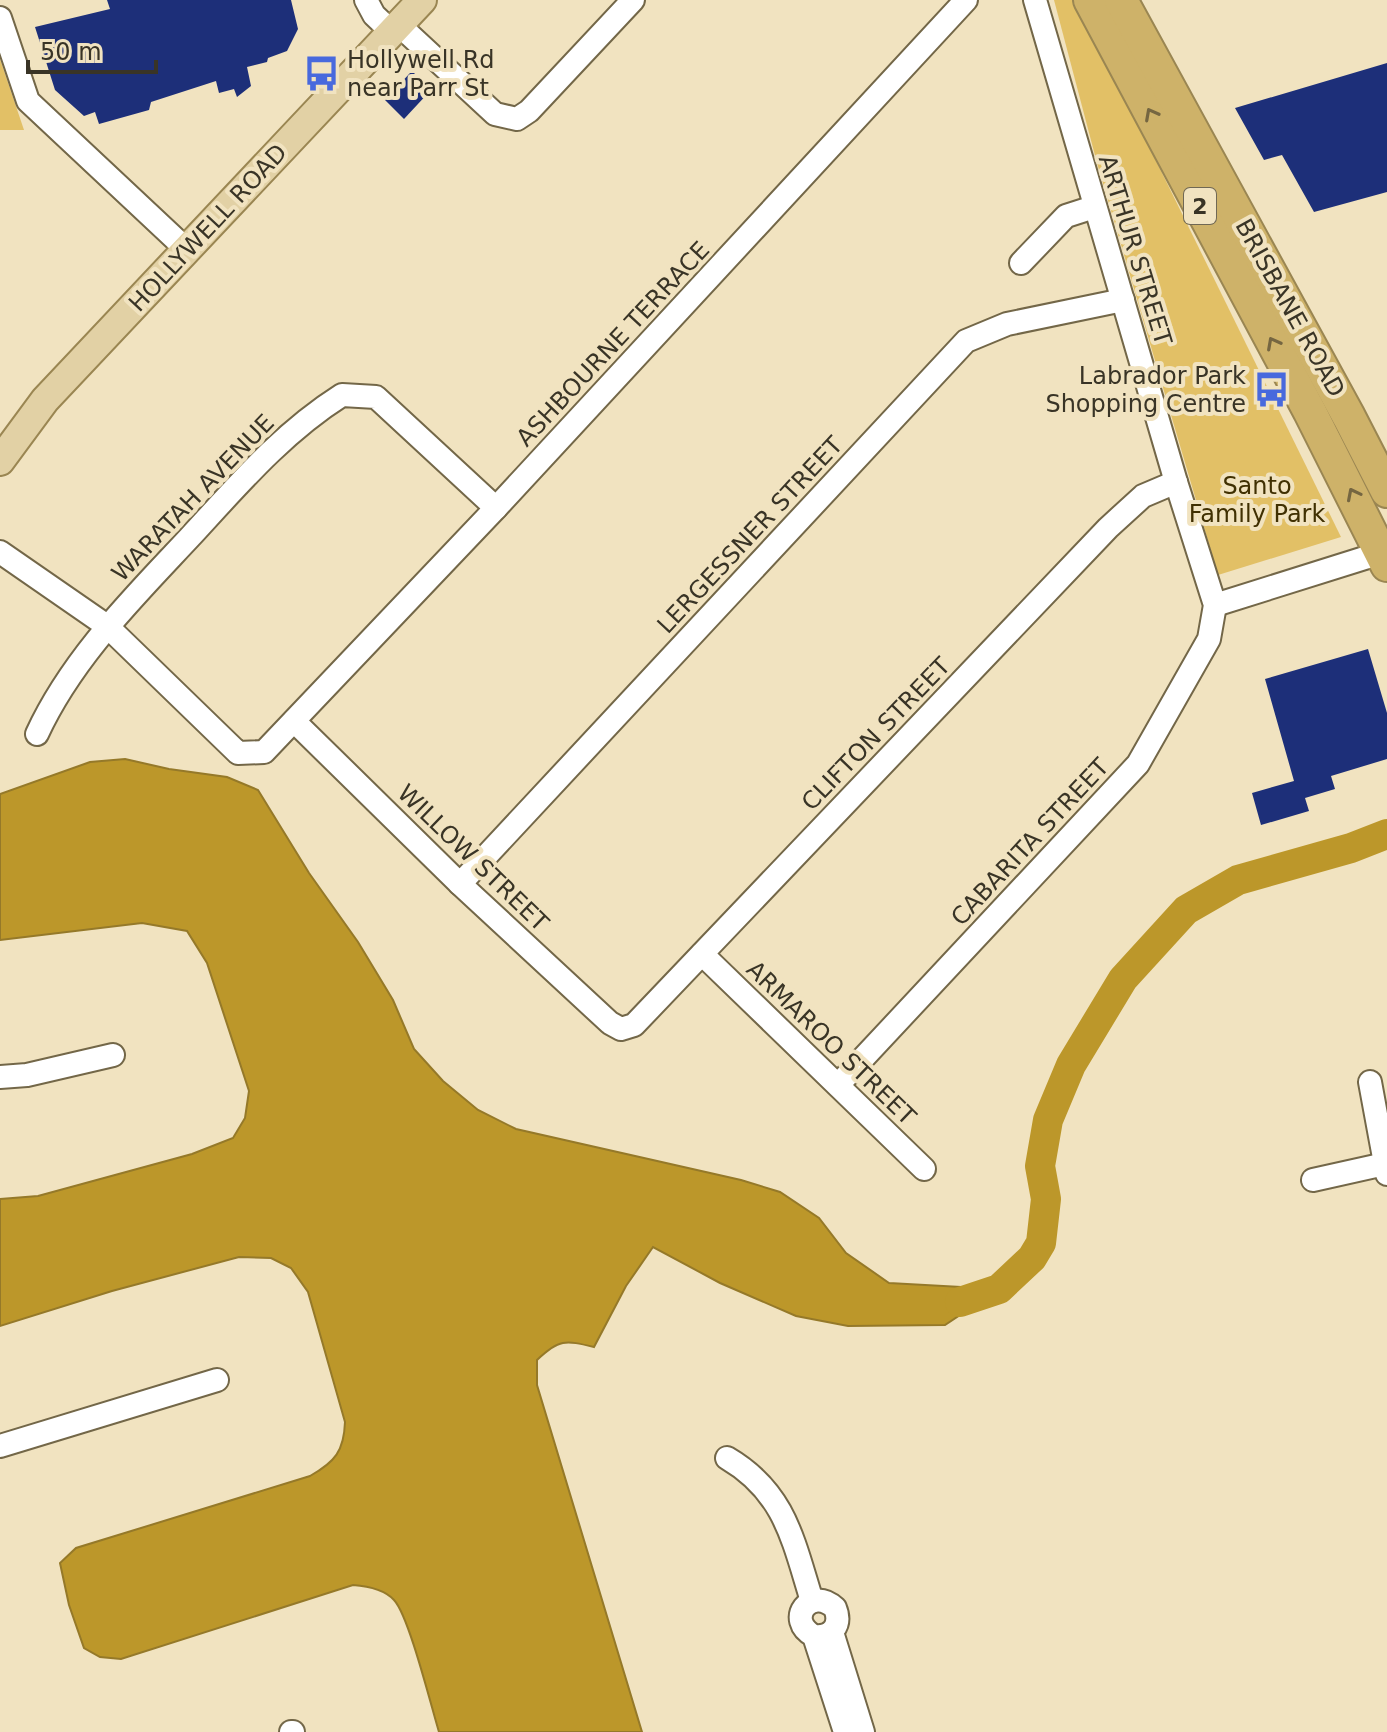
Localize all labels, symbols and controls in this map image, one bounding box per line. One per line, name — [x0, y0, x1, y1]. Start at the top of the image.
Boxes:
scale bar — [28, 24, 156, 74]
text: 50 m — [40, 38, 102, 66]
place label: Hollywell Rd near Parr St — [347, 46, 495, 102]
bus stop icon: Hollywell Rd near Parr St — [302, 55, 340, 93]
one-way arrow — [1145, 108, 1161, 122]
street label: HOLLYWELL ROAD — [123, 139, 293, 317]
street label: ARTHUR STREET — [1093, 151, 1177, 349]
road number: 2 — [1184, 188, 1216, 224]
street label: BRISBANE ROAD — [1229, 214, 1351, 402]
street label: ASHBOURNE TERRACE — [511, 236, 715, 452]
one-way arrow — [1268, 337, 1283, 351]
place label: Labrador Park Shopping Centre — [1045, 362, 1246, 418]
bus stop icon: Labrador Park Shopping Centre — [1253, 371, 1291, 409]
street label: WARATAH AVENUE — [106, 409, 280, 587]
street label: LERGESSNER STREET — [652, 431, 849, 639]
park label: Santo Family Park — [1189, 472, 1325, 528]
one-way arrow — [1347, 488, 1363, 503]
street label: CLIFTON STREET — [796, 652, 956, 816]
street label: CABARITA STREET — [945, 752, 1115, 931]
street label: WILLOW STREET — [392, 779, 554, 937]
street label: ARMAROO STREET — [741, 955, 921, 1131]

